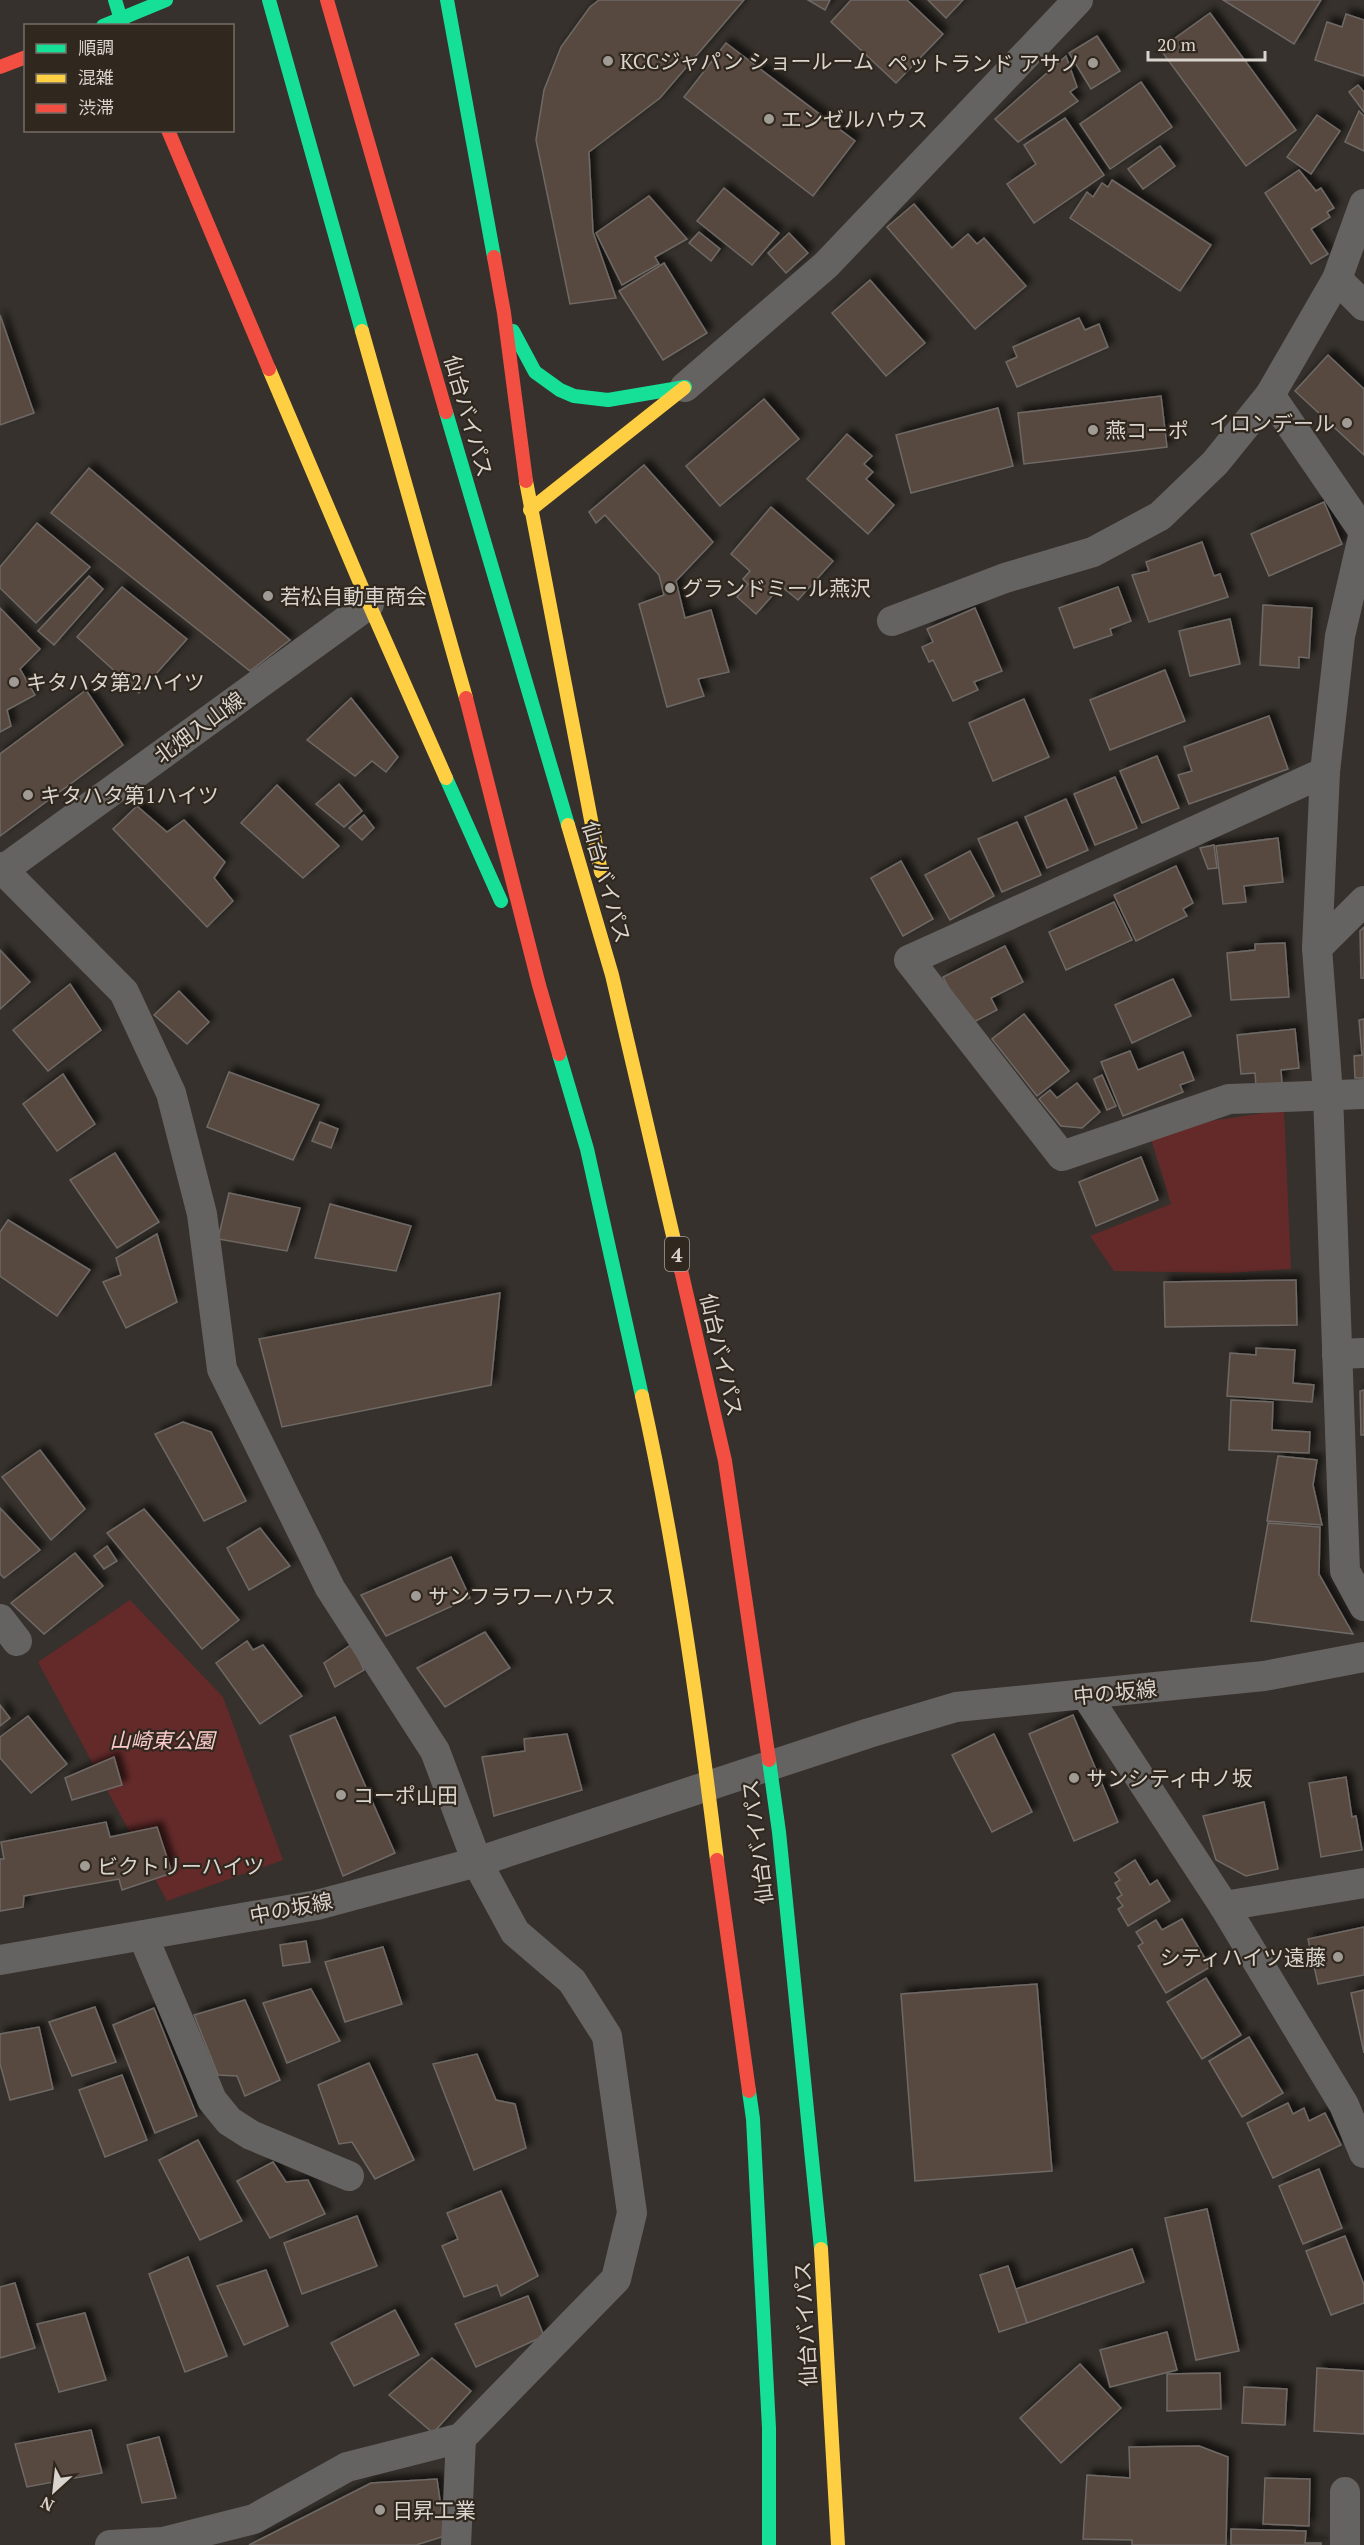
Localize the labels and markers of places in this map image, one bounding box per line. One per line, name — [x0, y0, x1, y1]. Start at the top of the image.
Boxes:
place label: KCCジャパン ショールーム — [620, 47, 874, 75]
place label: ペットランド アサノ — [887, 49, 1081, 77]
marker: KCCジャパン ショールーム — [601, 54, 615, 68]
marker: ペットランド アサノ — [1086, 56, 1100, 70]
place label: エンゼルハウス — [781, 105, 928, 133]
marker: エンゼルハウス — [762, 112, 776, 126]
place label: イロンデール — [1209, 409, 1335, 437]
place label: 燕コーポ — [1105, 416, 1189, 444]
marker: イロンデール — [1340, 416, 1354, 430]
marker: 燕コーポ — [1086, 423, 1100, 437]
place label: グランドミール燕沢 — [682, 574, 871, 602]
marker: グランドミール燕沢 — [663, 581, 677, 595]
place label: 若松自動車商会 — [280, 582, 427, 610]
marker: 若松自動車商会 — [261, 589, 275, 603]
place label: キタハタ第2ハイツ — [26, 668, 205, 696]
marker: キタハタ第2ハイツ — [7, 675, 21, 689]
place label: キタハタ第1ハイツ — [40, 781, 219, 809]
marker: キタハタ第1ハイツ — [21, 788, 35, 802]
place label: サンフラワーハウス — [428, 1582, 616, 1610]
marker: サンフラワーハウス — [409, 1589, 423, 1603]
place label: サンシティ中ノ坂 — [1086, 1764, 1253, 1792]
marker: サンシティ中ノ坂 — [1067, 1771, 1081, 1785]
place label: コーポ山田 — [353, 1781, 458, 1809]
marker: コーポ山田 — [334, 1788, 348, 1802]
place label: ビクトリーハイツ — [97, 1852, 264, 1880]
marker: ビクトリーハイツ — [78, 1859, 92, 1873]
place label: シティハイツ遠藤 — [1160, 1943, 1326, 1971]
marker: シティハイツ遠藤 — [1331, 1950, 1345, 1964]
place label: 日昇工業 — [392, 2496, 476, 2524]
marker: 日昇工業 — [373, 2503, 387, 2517]

